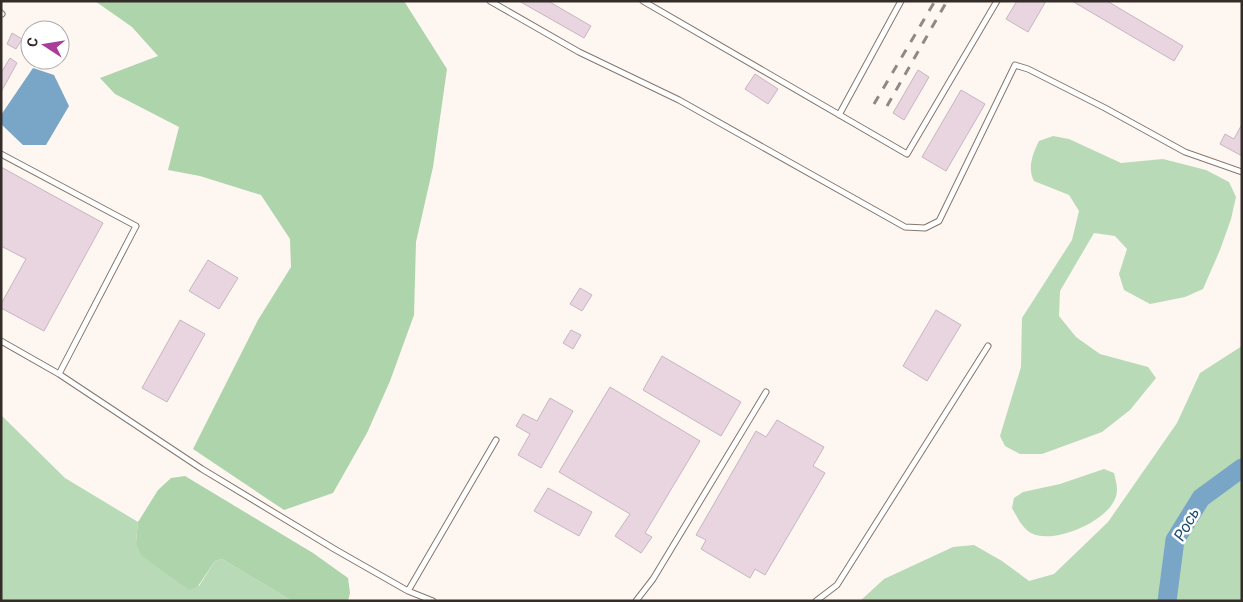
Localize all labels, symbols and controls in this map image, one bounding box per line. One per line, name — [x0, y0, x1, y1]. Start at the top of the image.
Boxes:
north arrow — [20, 20, 70, 70]
text: С — [24, 36, 41, 48]
water label: Рось — [1170, 504, 1203, 544]

